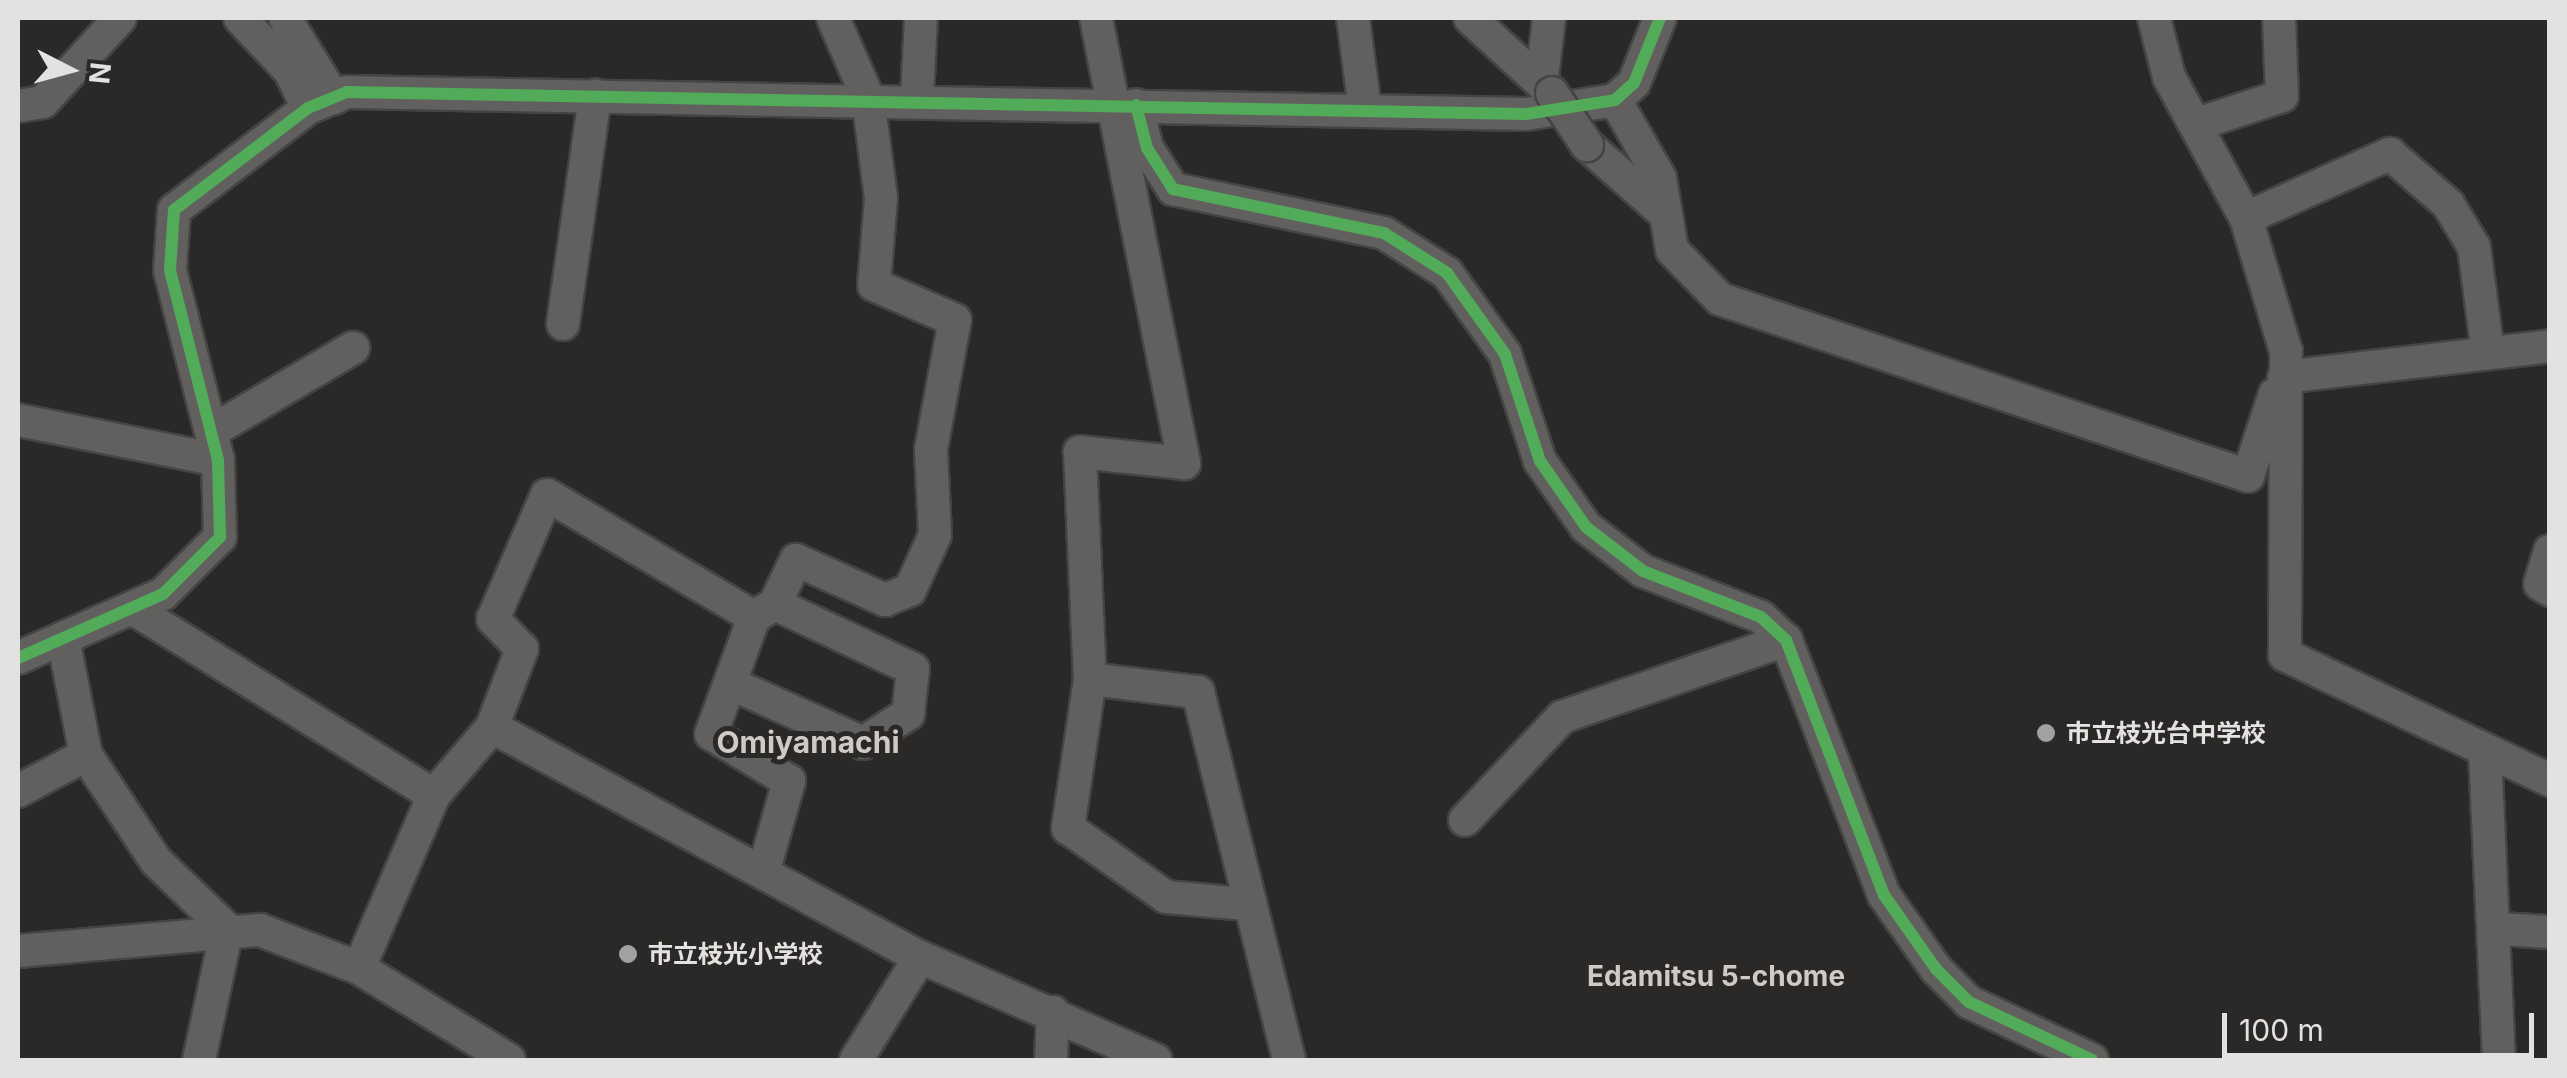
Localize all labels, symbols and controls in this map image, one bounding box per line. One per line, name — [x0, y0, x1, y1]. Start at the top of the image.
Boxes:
north arrow — [20, 20, 120, 120]
text: N — [82, 61, 118, 86]
place label: 市立枝光台中学校 — [2066, 718, 2266, 748]
marker: 市立枝光台中学校 — [2035, 722, 2057, 744]
district label: Omiyamachi — [716, 724, 900, 760]
place label: 市立枝光小学校 — [648, 939, 823, 969]
marker: 市立枝光小学校 — [617, 943, 639, 965]
district label: Edamitsu 5-chome — [1587, 959, 1845, 993]
scale bar — [2227, 993, 2540, 1055]
text: 100 m — [2239, 1012, 2324, 1048]

